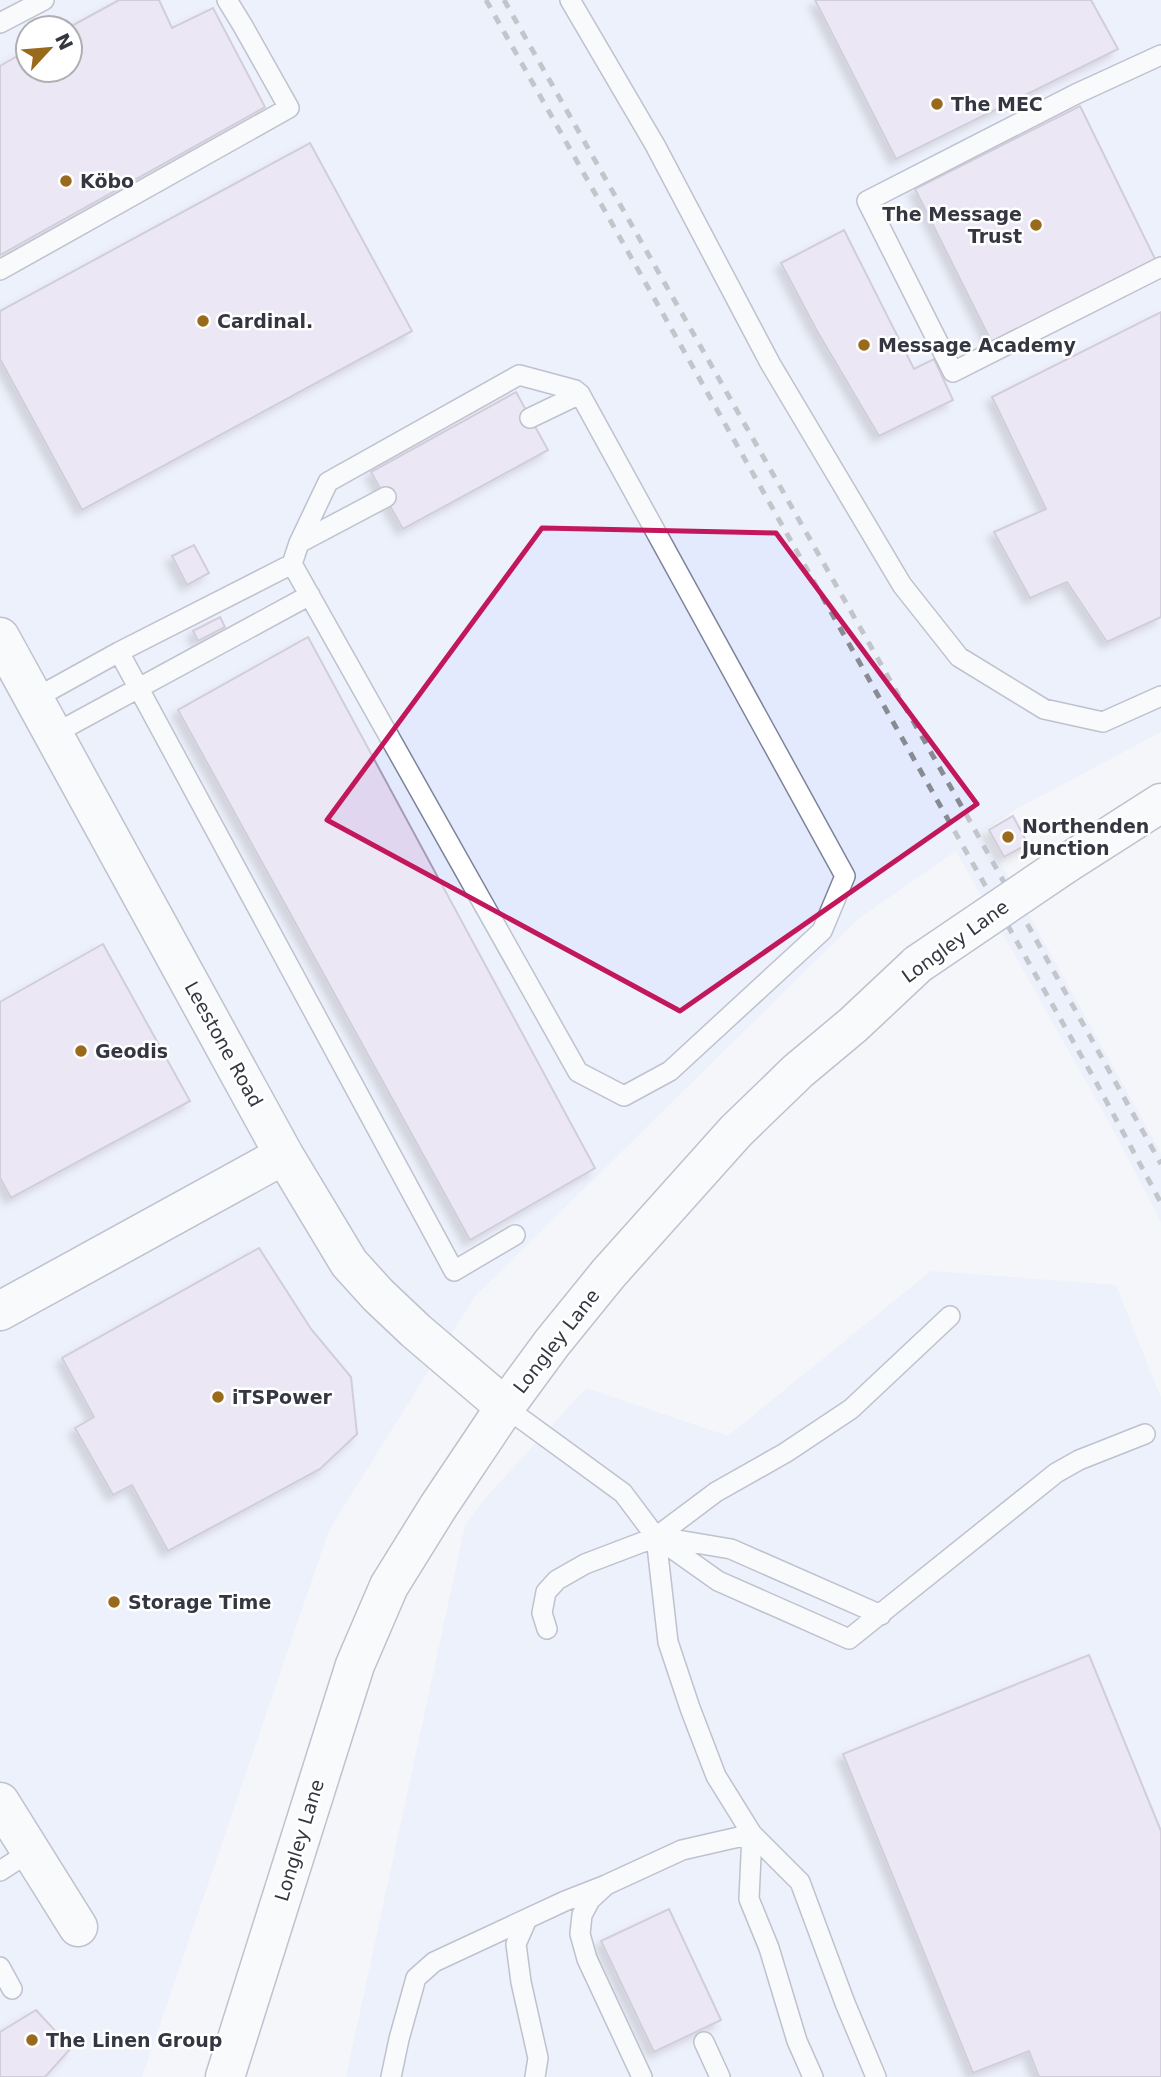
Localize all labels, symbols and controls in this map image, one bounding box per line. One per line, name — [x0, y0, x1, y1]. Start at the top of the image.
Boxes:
north arrow — [14, 14, 84, 84]
text: N — [51, 30, 78, 54]
place label: The MEC — [951, 93, 1043, 115]
marker: The MEC — [929, 96, 945, 112]
place label: Köbo — [80, 170, 134, 192]
marker: Köbo — [58, 173, 74, 189]
place label: The Message Trust — [882, 203, 1022, 247]
marker: The Message Trust — [1028, 217, 1044, 233]
place label: Cardinal. — [217, 310, 313, 332]
marker: Cardinal. — [195, 313, 211, 329]
place label: Message Academy — [878, 334, 1076, 356]
marker: Message Academy — [856, 337, 872, 353]
place label: Northenden Junction — [1020, 815, 1149, 859]
marker: Northenden Junction — [1000, 829, 1016, 845]
street label: Longley Lane — [897, 895, 1013, 987]
street label: Leestone Road — [180, 977, 268, 1111]
place label: Geodis — [95, 1040, 168, 1062]
marker: Geodis — [73, 1043, 89, 1059]
street label: Longley Lane — [508, 1285, 604, 1397]
place label: iTSPower — [232, 1386, 333, 1408]
marker: iTSPower — [210, 1389, 226, 1405]
place label: Storage Time — [128, 1591, 271, 1613]
marker: Storage Time — [106, 1594, 122, 1610]
street label: Longley Lane — [270, 1776, 328, 1904]
place label: The Linen Group — [46, 2029, 222, 2051]
marker: The Linen Group — [24, 2032, 40, 2048]

